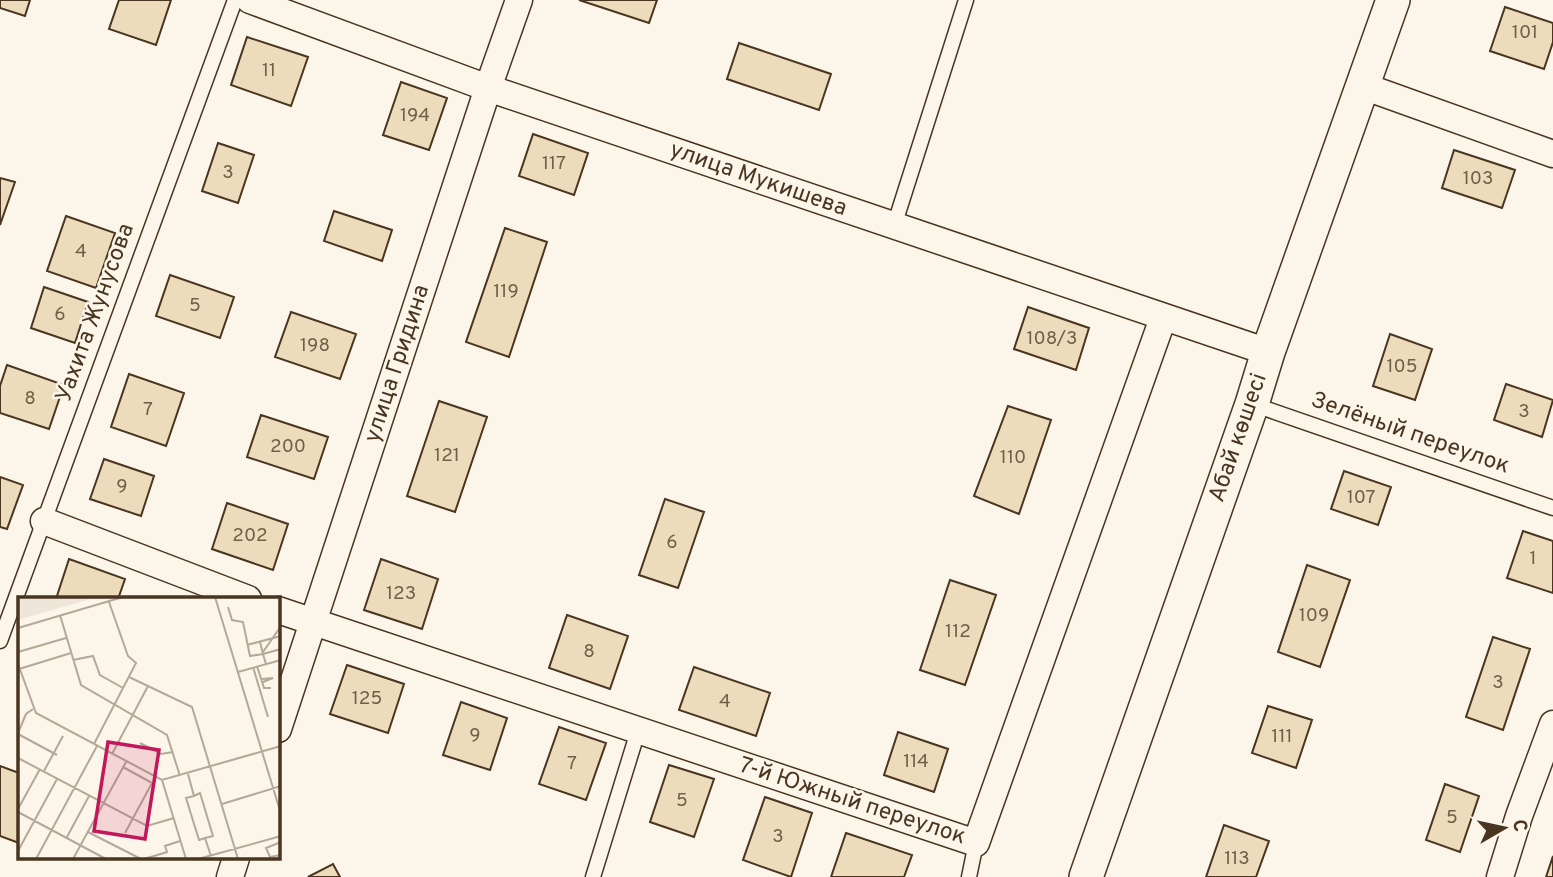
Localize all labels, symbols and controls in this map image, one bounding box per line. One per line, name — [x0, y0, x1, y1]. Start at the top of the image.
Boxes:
house number: 101 — [1512, 21, 1538, 45]
house number: 11 — [262, 59, 276, 83]
house number: 194 — [400, 104, 430, 128]
street label: улица Мукишева — [666, 136, 850, 224]
house number: 117 — [542, 152, 566, 176]
house number: 3 — [222, 161, 234, 185]
house number: 103 — [1463, 167, 1493, 191]
street label: Уахита Жунусова — [50, 220, 142, 406]
house number: 4 — [75, 240, 87, 264]
house number: 119 — [493, 280, 519, 304]
street label: улица Гридина — [359, 281, 437, 447]
house number: 5 — [189, 294, 201, 318]
house number: 6 — [54, 303, 66, 327]
house number: 108/3 — [1026, 327, 1078, 351]
house number: 198 — [300, 334, 330, 358]
house number: 105 — [1386, 355, 1418, 379]
street label: Абай көшесі — [1203, 370, 1275, 506]
street label: Зелёный переулок — [1307, 386, 1513, 482]
house number: 8 — [24, 387, 36, 411]
house number: 7 — [143, 398, 153, 422]
house number: 3 — [1518, 400, 1530, 424]
house number: 200 — [270, 435, 306, 459]
house number: 121 — [434, 444, 460, 468]
house number: 110 — [1000, 446, 1026, 470]
house number: 9 — [116, 475, 128, 499]
house number: 107 — [1347, 486, 1375, 510]
house number: 202 — [232, 524, 268, 548]
house number: 6 — [666, 531, 678, 555]
house number: 1 — [1529, 547, 1537, 571]
house number: 123 — [386, 582, 416, 606]
inset map — [18, 597, 280, 860]
house number: 109 — [1299, 604, 1329, 628]
house number: 112 — [945, 620, 971, 644]
house number: 8 — [583, 640, 595, 664]
house number: 3 — [1492, 671, 1504, 695]
house number: 125 — [352, 687, 382, 711]
house number: 4 — [719, 690, 731, 714]
house number: 9 — [469, 724, 481, 748]
house number: 111 — [1271, 725, 1293, 749]
house number: 114 — [903, 750, 929, 774]
house number: 7 — [567, 752, 577, 776]
street label: 7-й Южный переулок — [735, 752, 969, 852]
house number: 5 — [676, 789, 688, 813]
north arrow — [1469, 793, 1539, 863]
house number: 5 — [1446, 806, 1458, 830]
text: С — [1506, 818, 1532, 834]
house number: 3 — [772, 825, 784, 849]
house number: 113 — [1224, 847, 1250, 871]

